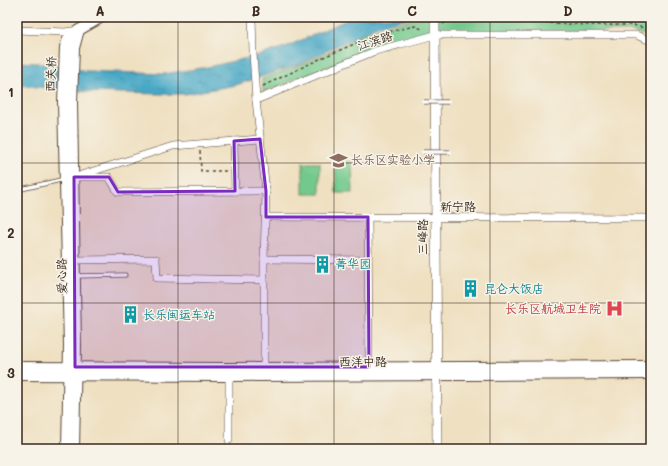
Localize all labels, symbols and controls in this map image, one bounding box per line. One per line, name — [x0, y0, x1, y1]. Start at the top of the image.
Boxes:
text: A — [95, 2, 105, 19]
text: B — [252, 2, 261, 19]
text: C — [407, 2, 417, 19]
text: D — [563, 2, 573, 19]
street label: 江滨路 — [355, 27, 394, 53]
street label: 西关桥 — [41, 55, 59, 92]
text: 1 — [8, 83, 14, 100]
school or university icon: 长乐区实验小学 — [328, 150, 348, 170]
place label: 长乐区实验小学 — [351, 151, 435, 167]
street label: 新宁路 — [440, 198, 476, 214]
street label: 三峰路 — [414, 219, 430, 255]
text: 2 — [7, 224, 15, 241]
building icon: 菁华园 — [312, 254, 332, 274]
place label: 菁华园 — [335, 255, 371, 271]
street label: 爱心路 — [53, 258, 69, 294]
building icon: 昆仑大饭店 — [461, 279, 481, 299]
place label: 昆仑大饭店 — [484, 280, 544, 296]
hospital icon: 长乐区航城卫生院 — [604, 299, 624, 319]
place label: 长乐区航城卫生院 — [505, 300, 601, 316]
building icon: 长乐闽运车站 — [120, 305, 140, 325]
place label: 长乐闽运车站 — [143, 306, 215, 322]
street label: 西洋中路 — [339, 353, 387, 369]
text: 3 — [7, 364, 15, 381]

